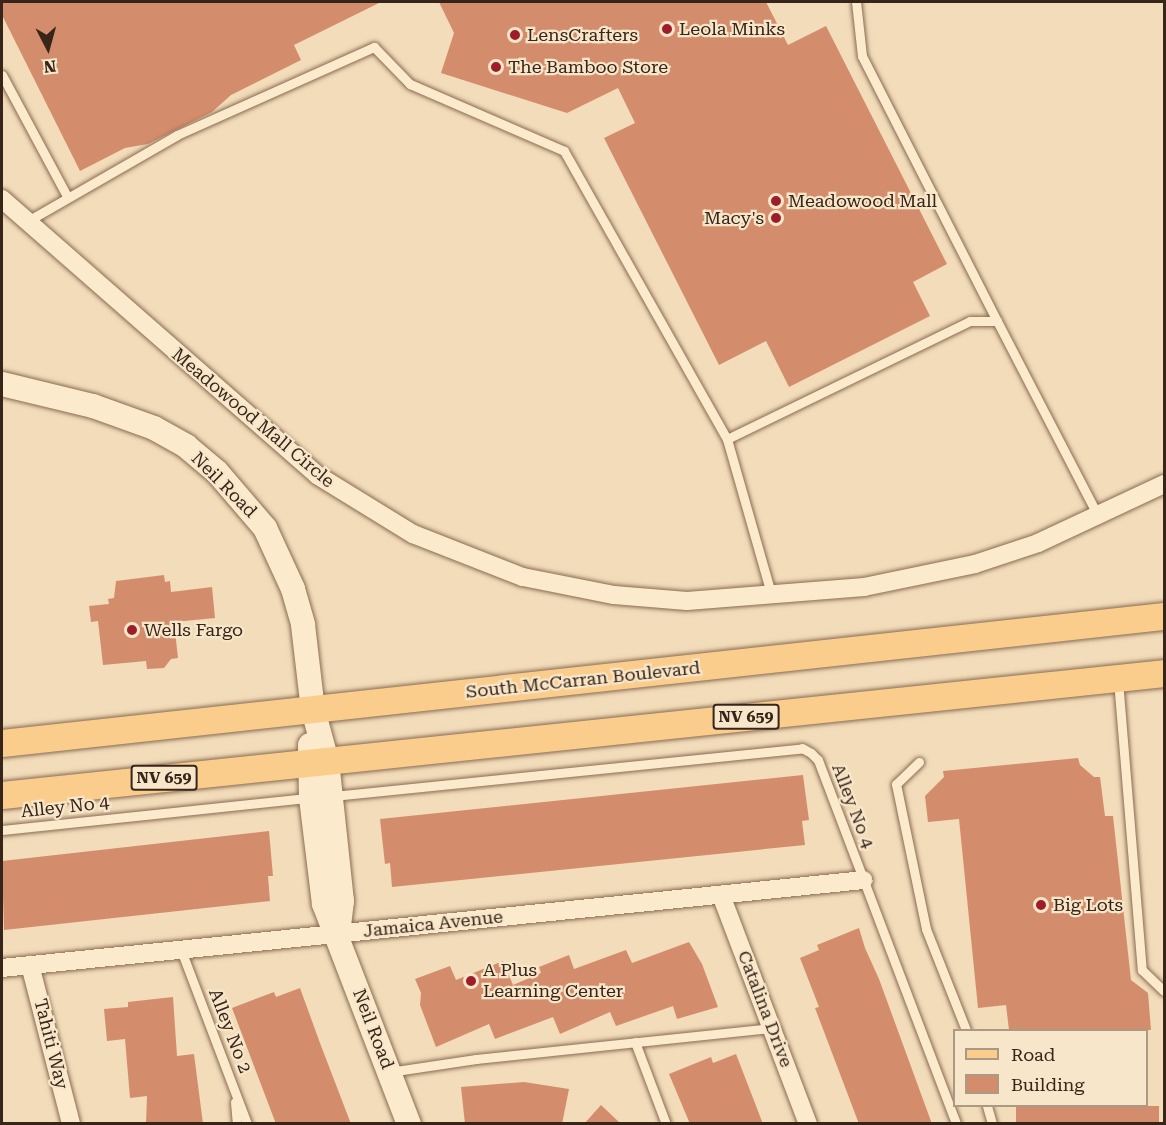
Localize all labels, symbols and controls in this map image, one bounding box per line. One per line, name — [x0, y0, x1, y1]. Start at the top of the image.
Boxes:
north arrow — [18, 18, 78, 78]
place label: Leola Minks — [679, 18, 785, 40]
marker: Leola Minks — [660, 22, 674, 36]
place label: LensCrafters — [527, 24, 638, 46]
marker: LensCrafters — [508, 28, 522, 42]
text: N — [43, 56, 57, 76]
place label: The Bamboo Store — [508, 56, 668, 78]
marker: The Bamboo Store — [489, 60, 503, 74]
place label: Meadowood Mall — [788, 190, 937, 212]
marker: Meadowood Mall — [769, 194, 783, 208]
place label: Macy's — [704, 207, 764, 229]
marker: Macy's — [769, 211, 783, 225]
street label: Meadowood Mall Circle — [167, 344, 339, 492]
street label: Neil Road — [187, 448, 261, 522]
place label: Wells Fargo — [144, 619, 243, 641]
marker: Wells Fargo — [125, 623, 139, 637]
street label: South McCarran Boulevard — [465, 657, 701, 703]
road number: NV 659 — [712, 704, 780, 730]
street label: Alley No 4 — [827, 761, 879, 851]
road number: NV 659 — [130, 765, 198, 791]
street label: Alley No 4 — [20, 792, 110, 822]
place label: Big Lots — [1053, 894, 1123, 916]
marker: Big Lots — [1034, 898, 1048, 912]
street label: Jamaica Avenue — [362, 906, 504, 942]
street label: Catalina Drive — [733, 948, 797, 1070]
place label: A Plus Learning Center — [483, 960, 623, 1002]
marker: A Plus Learning Center — [464, 974, 478, 988]
street label: Alley No 2 — [204, 986, 256, 1076]
street label: Neil Road — [348, 986, 398, 1072]
street label: Tahiti Way — [29, 997, 73, 1091]
legend — [953, 1029, 1148, 1107]
text: Road — [1011, 1044, 1055, 1065]
text: Building — [1011, 1074, 1085, 1095]

